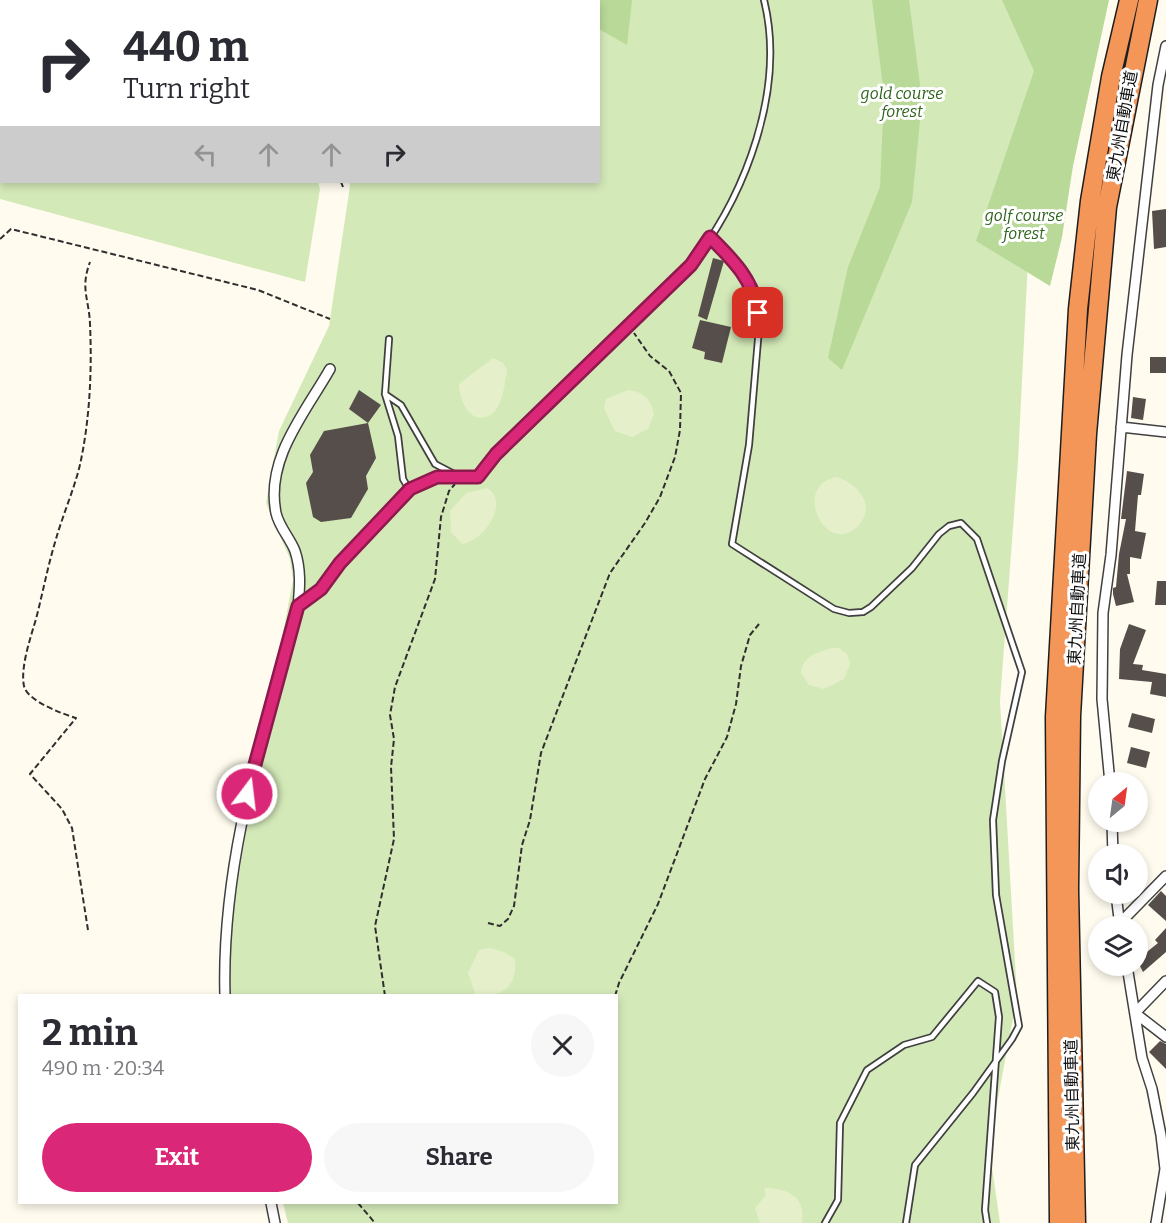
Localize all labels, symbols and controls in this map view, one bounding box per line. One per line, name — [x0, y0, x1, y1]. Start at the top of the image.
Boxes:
text: 440 m — [123, 22, 249, 72]
icon: right — [24, 24, 102, 102]
street label: 東九州自動車道 — [1103, 69, 1141, 183]
text: Turn right — [123, 73, 250, 105]
park label: gold course forest — [861, 84, 943, 121]
icon: left — [189, 138, 222, 171]
icon: ahead — [252, 138, 285, 171]
icon: ahead — [315, 138, 348, 171]
icon: right — [378, 138, 411, 171]
park label: golf course forest — [985, 206, 1063, 243]
pin — [732, 287, 783, 338]
icon: arrive — [741, 296, 774, 329]
street label: 東九州自動車道 — [1065, 553, 1089, 665]
position arrow — [215, 762, 279, 826]
north arrow — [1088, 772, 1148, 832]
map controls — [1088, 772, 1148, 976]
button: sound — [1088, 844, 1148, 904]
button: layers — [1088, 916, 1148, 976]
text: 2 min — [42, 1011, 138, 1055]
button: close — [531, 1014, 594, 1077]
street label: 東九州自動車道 — [1062, 1039, 1082, 1151]
text: 490 m · 20:34 — [42, 1056, 165, 1080]
button: Exit — [42, 1123, 312, 1192]
button: Share — [324, 1123, 594, 1192]

